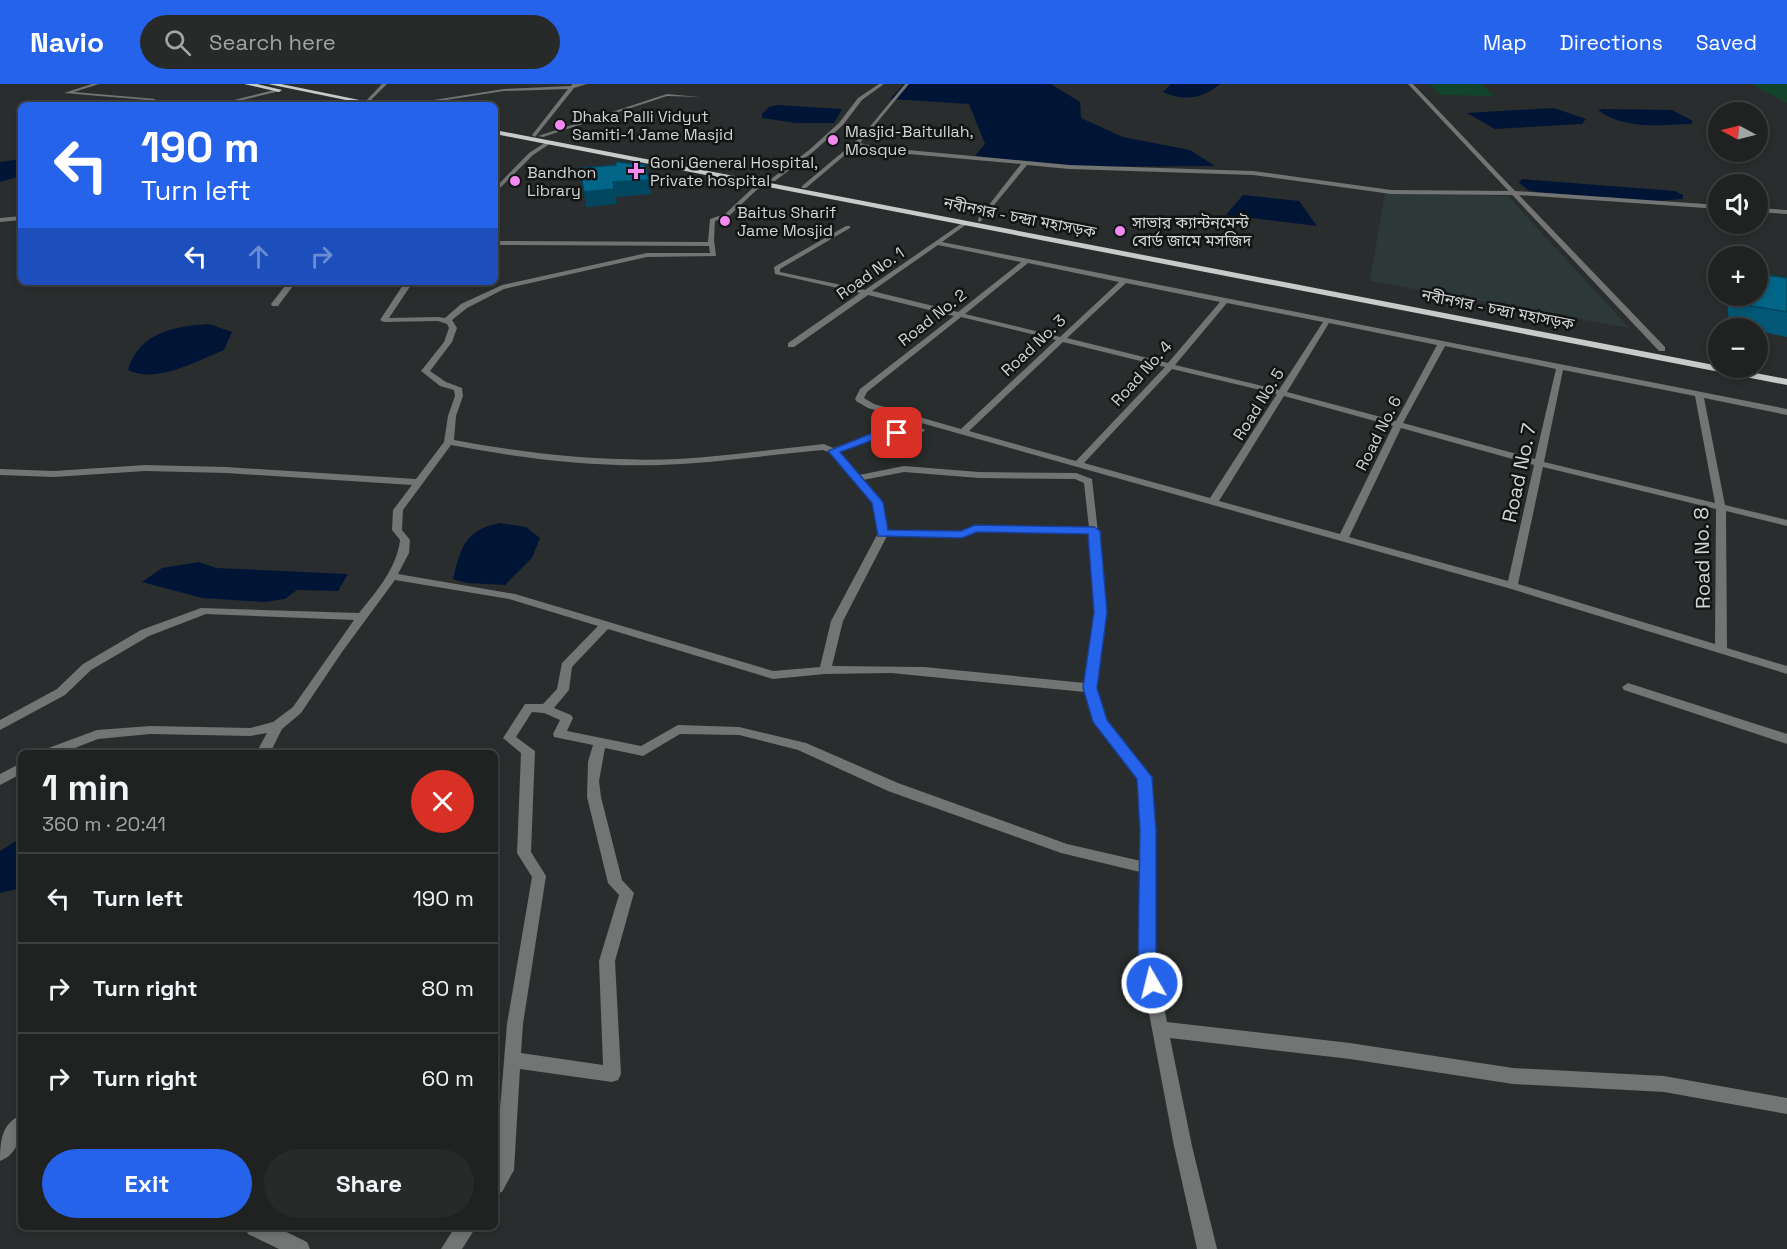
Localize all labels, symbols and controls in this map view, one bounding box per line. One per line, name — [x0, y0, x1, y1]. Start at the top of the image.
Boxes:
search box — [140, 15, 560, 69]
text: Navio — [30, 24, 104, 60]
icon: search — [161, 26, 194, 59]
text: Search here — [209, 28, 336, 56]
text: Map — [1483, 29, 1527, 56]
text: Directions — [1560, 29, 1663, 56]
text: Saved — [1696, 29, 1757, 56]
north arrow — [1708, 102, 1768, 162]
map controls — [1708, 102, 1768, 378]
place label: Dhaka Palli Vidyut Samiti-1 Jame Masjid — [572, 106, 733, 145]
marker: Dhaka Palli Vidyut Samiti-1 Jame Masjid — [553, 118, 567, 132]
text: 190 m — [141, 121, 260, 174]
place label: Masjid-Baitullah, Mosque — [845, 121, 974, 160]
icon: left — [42, 126, 120, 204]
marker: Masjid-Baitullah, Mosque — [826, 133, 840, 147]
place label: Goni General Hospital, Private hospital — [650, 152, 818, 191]
place label: Bandhon Library — [527, 162, 596, 201]
marker: Goni General Hospital, Private hospital — [627, 162, 645, 180]
text: Turn left — [141, 173, 251, 208]
marker: Bandhon Library — [508, 174, 522, 188]
button: sound — [1708, 174, 1768, 234]
street label: নবীনগর - চন্দ্রা মহাসড়ক — [941, 192, 1099, 243]
place label: Baitus Sharif Jame Mosjid — [737, 202, 836, 241]
place label: সাভার ক্যান্টনমেন্ট বোর্ড জামে মসজিদ — [1131, 212, 1253, 251]
marker: Baitus Sharif Jame Mosjid — [718, 214, 732, 228]
marker: সাভার ক্যান্টনমেন্ট বোর্ড জামে মসজিদ — [1113, 224, 1127, 238]
icon: left — [179, 240, 212, 273]
icon: ahead — [242, 240, 275, 273]
icon: right — [305, 240, 338, 273]
street label: Road No. 1 — [832, 242, 908, 304]
button: + — [1708, 246, 1768, 306]
street label: Road No. 2 — [894, 284, 971, 351]
street label: নবীনগর - চন্দ্রা মহাসড়ক — [1419, 284, 1577, 335]
street label: Road No. 3 — [997, 310, 1070, 381]
button: − — [1708, 318, 1768, 378]
street label: Road No. 4 — [1106, 336, 1176, 411]
street label: Road No. 5 — [1228, 364, 1289, 444]
street label: Road No. 6 — [1351, 392, 1406, 474]
pin — [871, 407, 922, 458]
icon: arrive — [880, 416, 913, 449]
street label: Road No. 7 — [1496, 421, 1542, 525]
street label: Road No. 8 — [1688, 507, 1716, 609]
text: 1 min — [42, 765, 130, 811]
button: close — [411, 770, 474, 833]
text: 360 m · 20:41 — [42, 811, 166, 837]
icon: left — [42, 882, 75, 915]
text: Turn left — [93, 884, 183, 912]
text: 190 m — [413, 884, 474, 912]
position arrow — [1120, 951, 1184, 1015]
icon: right — [42, 972, 75, 1005]
text: Turn right — [93, 974, 198, 1002]
text: 80 m — [422, 974, 474, 1002]
icon: right — [42, 1062, 75, 1095]
text: Turn right — [93, 1064, 198, 1092]
text: 60 m — [422, 1064, 474, 1092]
button: Exit — [42, 1149, 252, 1218]
button: Share — [264, 1149, 474, 1218]

